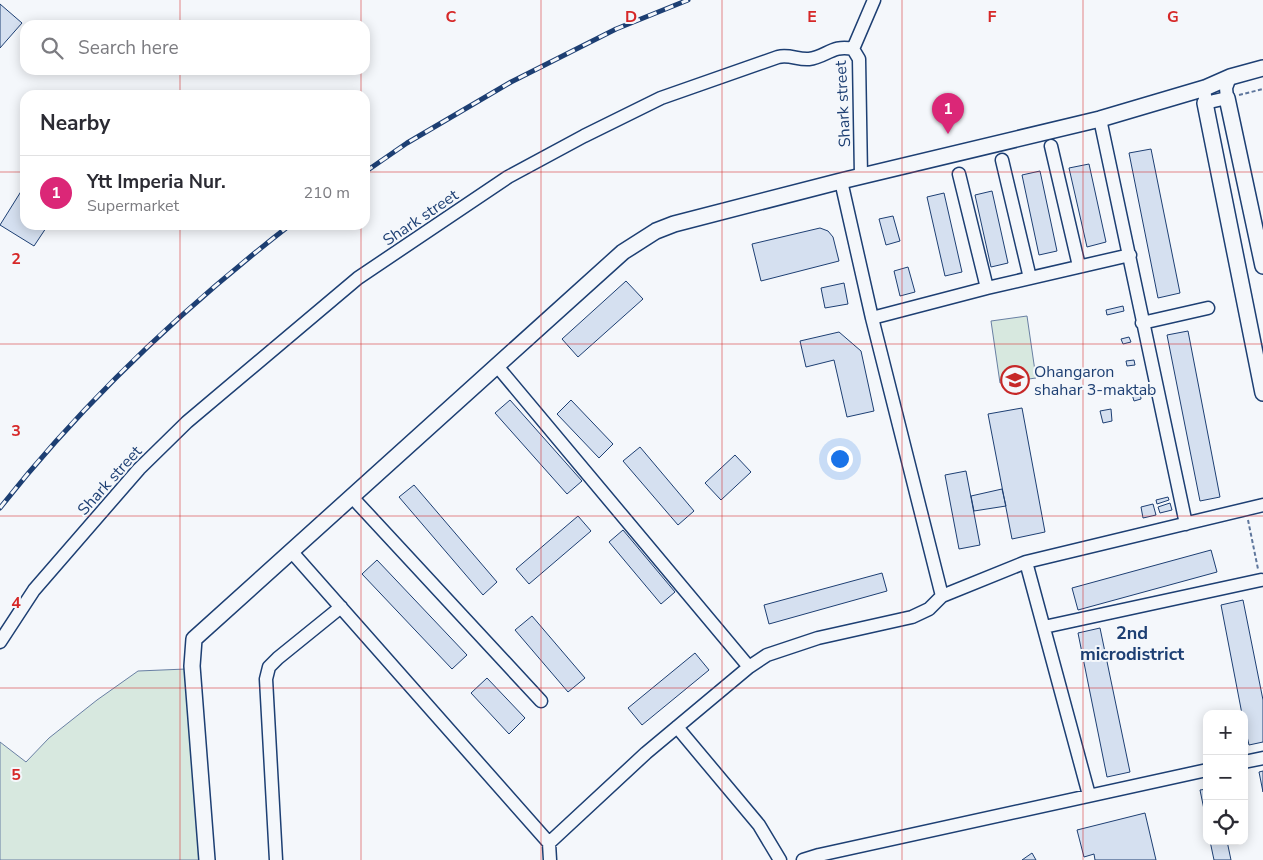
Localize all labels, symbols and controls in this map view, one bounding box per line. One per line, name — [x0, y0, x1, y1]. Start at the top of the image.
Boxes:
text: C — [446, 6, 457, 28]
text: D — [625, 6, 637, 28]
text: E — [807, 6, 817, 28]
text: F — [988, 6, 997, 28]
text: G — [1167, 6, 1179, 28]
search box — [20, 20, 370, 75]
icon: search — [38, 34, 66, 62]
text: Search here — [78, 35, 179, 61]
street label: Shark street — [830, 60, 856, 148]
pin: 1 — [932, 93, 964, 134]
text: Nearby — [40, 109, 110, 137]
text: Ytt Imperia Nur. — [87, 169, 226, 195]
text: 1 — [51, 182, 61, 204]
text: 210 m — [303, 182, 350, 204]
street label: Shark street — [378, 184, 463, 251]
text: Supermarket — [87, 195, 179, 217]
text: 2 — [11, 248, 21, 270]
place label: Ohangaron shahar 3-maktab — [1034, 361, 1156, 401]
school or university icon: Ohangaron shahar 3-maktab — [1000, 365, 1030, 395]
text: 3 — [11, 420, 21, 442]
street label: Shark street — [73, 441, 147, 520]
your location — [827, 446, 853, 472]
text: 4 — [11, 592, 21, 614]
district label: 2nd microdistrict — [1080, 621, 1184, 666]
map controls — [1203, 710, 1248, 845]
button: + — [1203, 710, 1248, 755]
button: − — [1203, 755, 1248, 800]
text: 5 — [11, 764, 21, 786]
button: locate — [1203, 800, 1248, 845]

